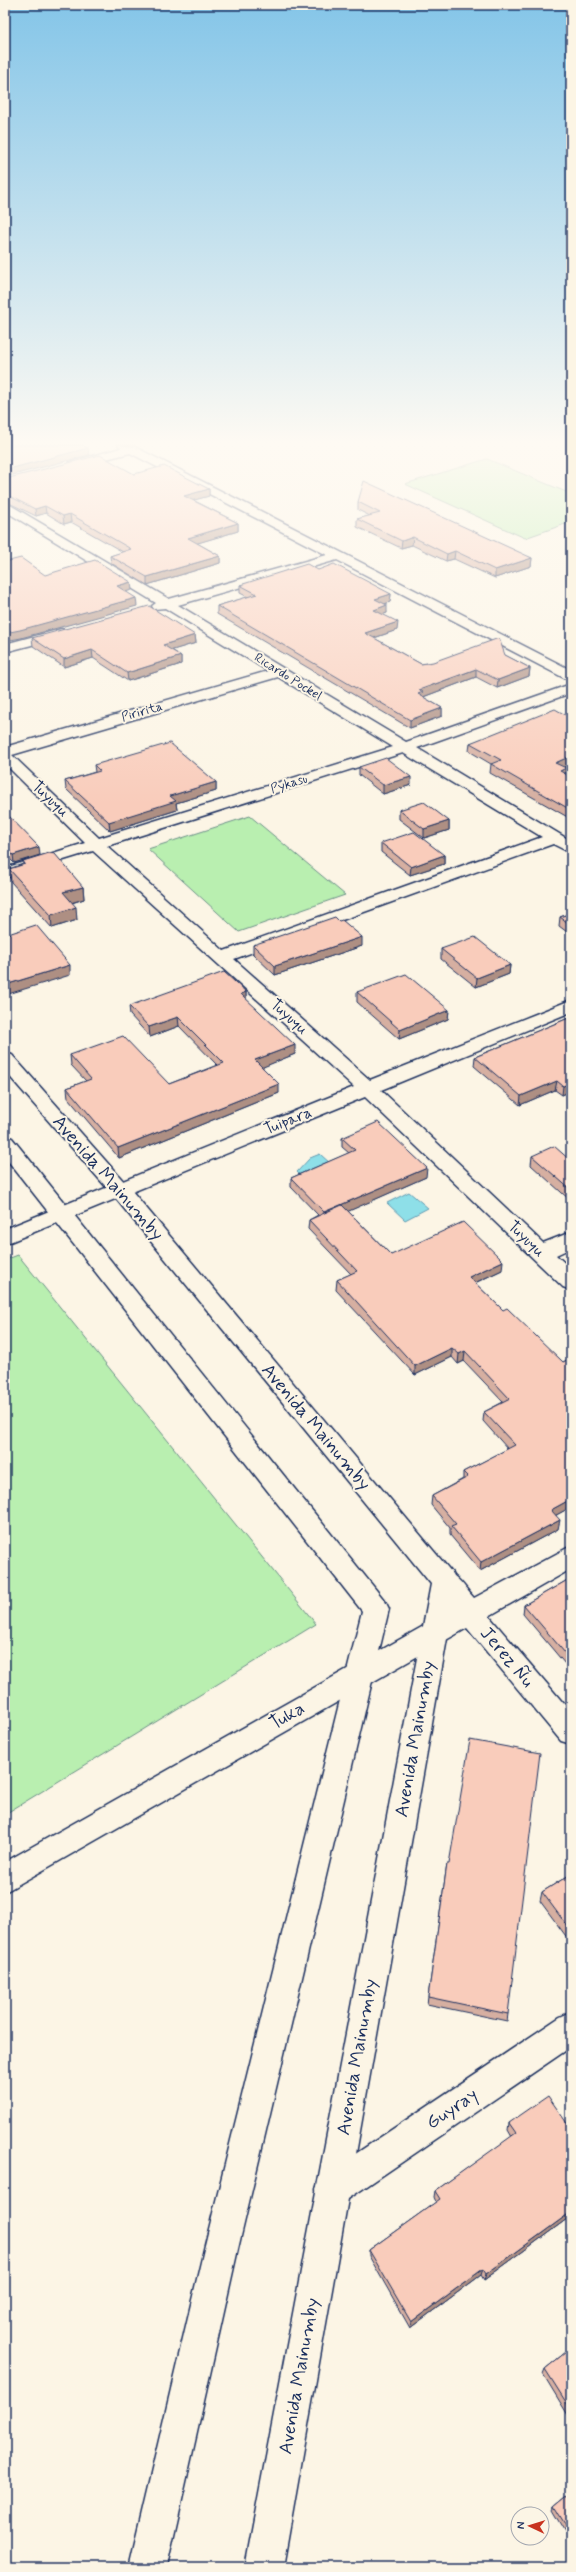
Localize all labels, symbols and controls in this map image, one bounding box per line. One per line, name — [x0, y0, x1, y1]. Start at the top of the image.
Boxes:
street label: Ricardo Pockel — [251, 649, 325, 705]
street label: Piririta — [119, 698, 165, 726]
street label: Pykasu — [268, 770, 310, 798]
street label: Tuyuyu — [27, 776, 73, 822]
street label: Tuyuyu — [266, 994, 313, 1040]
street label: Tuipara — [261, 1102, 315, 1140]
street label: Avenida Mainumby — [47, 1110, 169, 1246]
street label: Tuyuyu — [503, 1216, 549, 1262]
street label: Avenida Mainumby — [256, 1358, 376, 1496]
street label: Jerez Ñu — [474, 1621, 540, 1693]
street label: Avenida Mainumby — [389, 1659, 441, 1819]
street label: Tuka — [265, 1696, 309, 1736]
street label: Avenida Mainumby — [331, 1977, 383, 2137]
street label: Guyray — [421, 2083, 483, 2136]
street label: Avenida Mainumby — [273, 2296, 325, 2456]
north arrow — [510, 2506, 550, 2546]
text: N — [514, 2521, 528, 2530]

